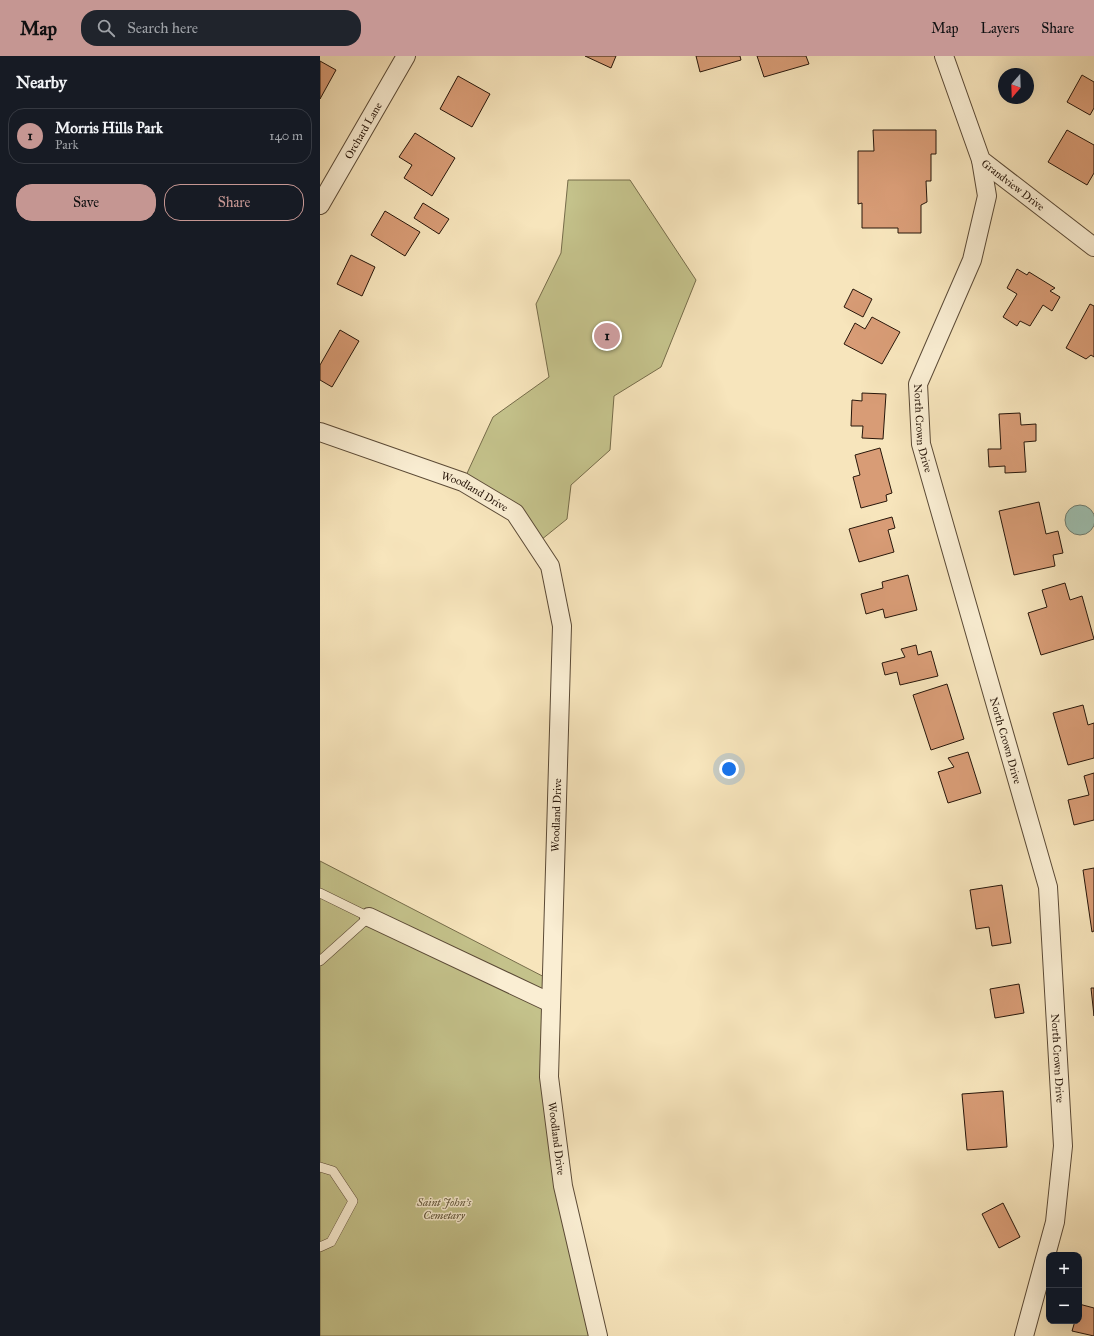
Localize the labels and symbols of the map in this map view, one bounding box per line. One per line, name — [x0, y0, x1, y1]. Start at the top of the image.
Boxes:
north arrow — [998, 68, 1034, 104]
street label: Orchard Lane — [342, 100, 385, 161]
street label: Grandview Drive — [979, 157, 1047, 214]
pin: 1 — [594, 321, 620, 351]
street label: North Crown Drive — [911, 384, 935, 474]
street label: Woodland Drive — [440, 469, 511, 515]
street label: North Crown Drive — [987, 696, 1024, 786]
your location — [719, 759, 739, 779]
street label: Woodland Drive — [549, 778, 564, 852]
street label: North Crown Drive — [1048, 1013, 1067, 1104]
street label: Woodland Drive — [545, 1101, 568, 1176]
park label: Saint John's Cemetary — [416, 1196, 472, 1222]

